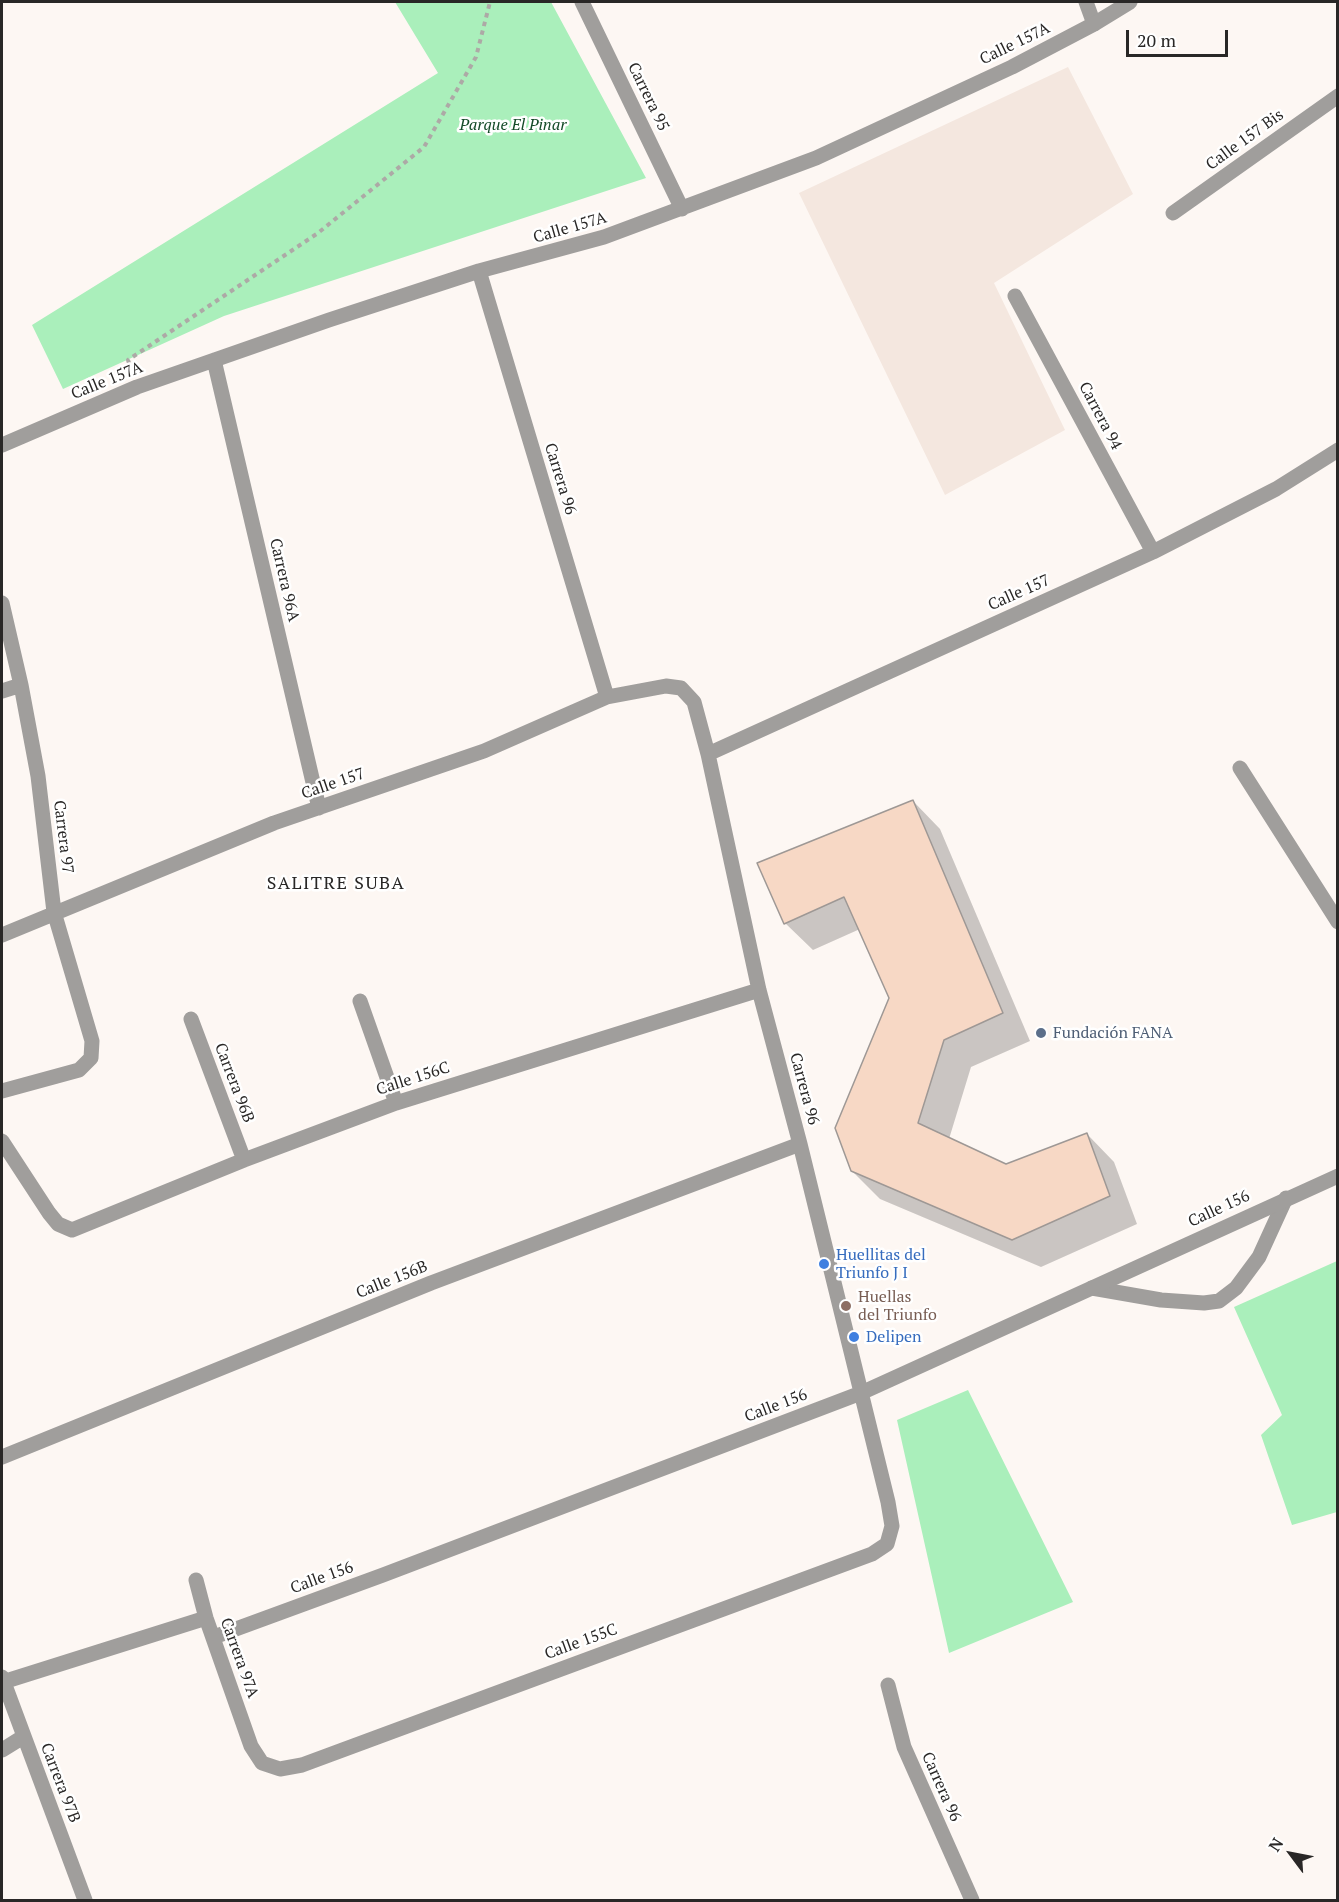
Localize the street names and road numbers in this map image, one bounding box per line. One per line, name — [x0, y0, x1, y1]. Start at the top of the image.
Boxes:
street label: Calle 157A — [977, 19, 1053, 69]
street label: Carrera 95 — [623, 60, 673, 134]
street label: Calle 157 Bis — [1203, 105, 1287, 175]
street label: Calle 157A — [531, 208, 609, 248]
street label: Calle 157A — [68, 358, 146, 404]
street label: Carrera 94 — [1074, 379, 1126, 453]
street label: Carrera 96 — [540, 441, 580, 517]
street label: Carrera 96A — [265, 537, 303, 623]
street label: Calle 157 — [985, 571, 1053, 615]
street label: Calle 157 — [299, 764, 367, 804]
street label: Carrera 97 — [49, 799, 77, 875]
street label: Carrera 96B — [210, 1040, 258, 1126]
street label: Carrera 96 — [785, 1051, 823, 1127]
street label: Calle 156C — [374, 1058, 452, 1100]
street label: Calle 156 — [1185, 1186, 1253, 1232]
street label: Calle 156B — [353, 1257, 431, 1303]
street label: Calle 156 — [742, 1385, 810, 1427]
street label: Calle 156 — [288, 1558, 356, 1598]
street label: Carrera 97A — [216, 1615, 262, 1701]
street label: Calle 155C — [542, 1620, 620, 1664]
street label: Carrera 97B — [36, 1740, 84, 1826]
street label: Carrera 96 — [917, 1749, 965, 1825]

